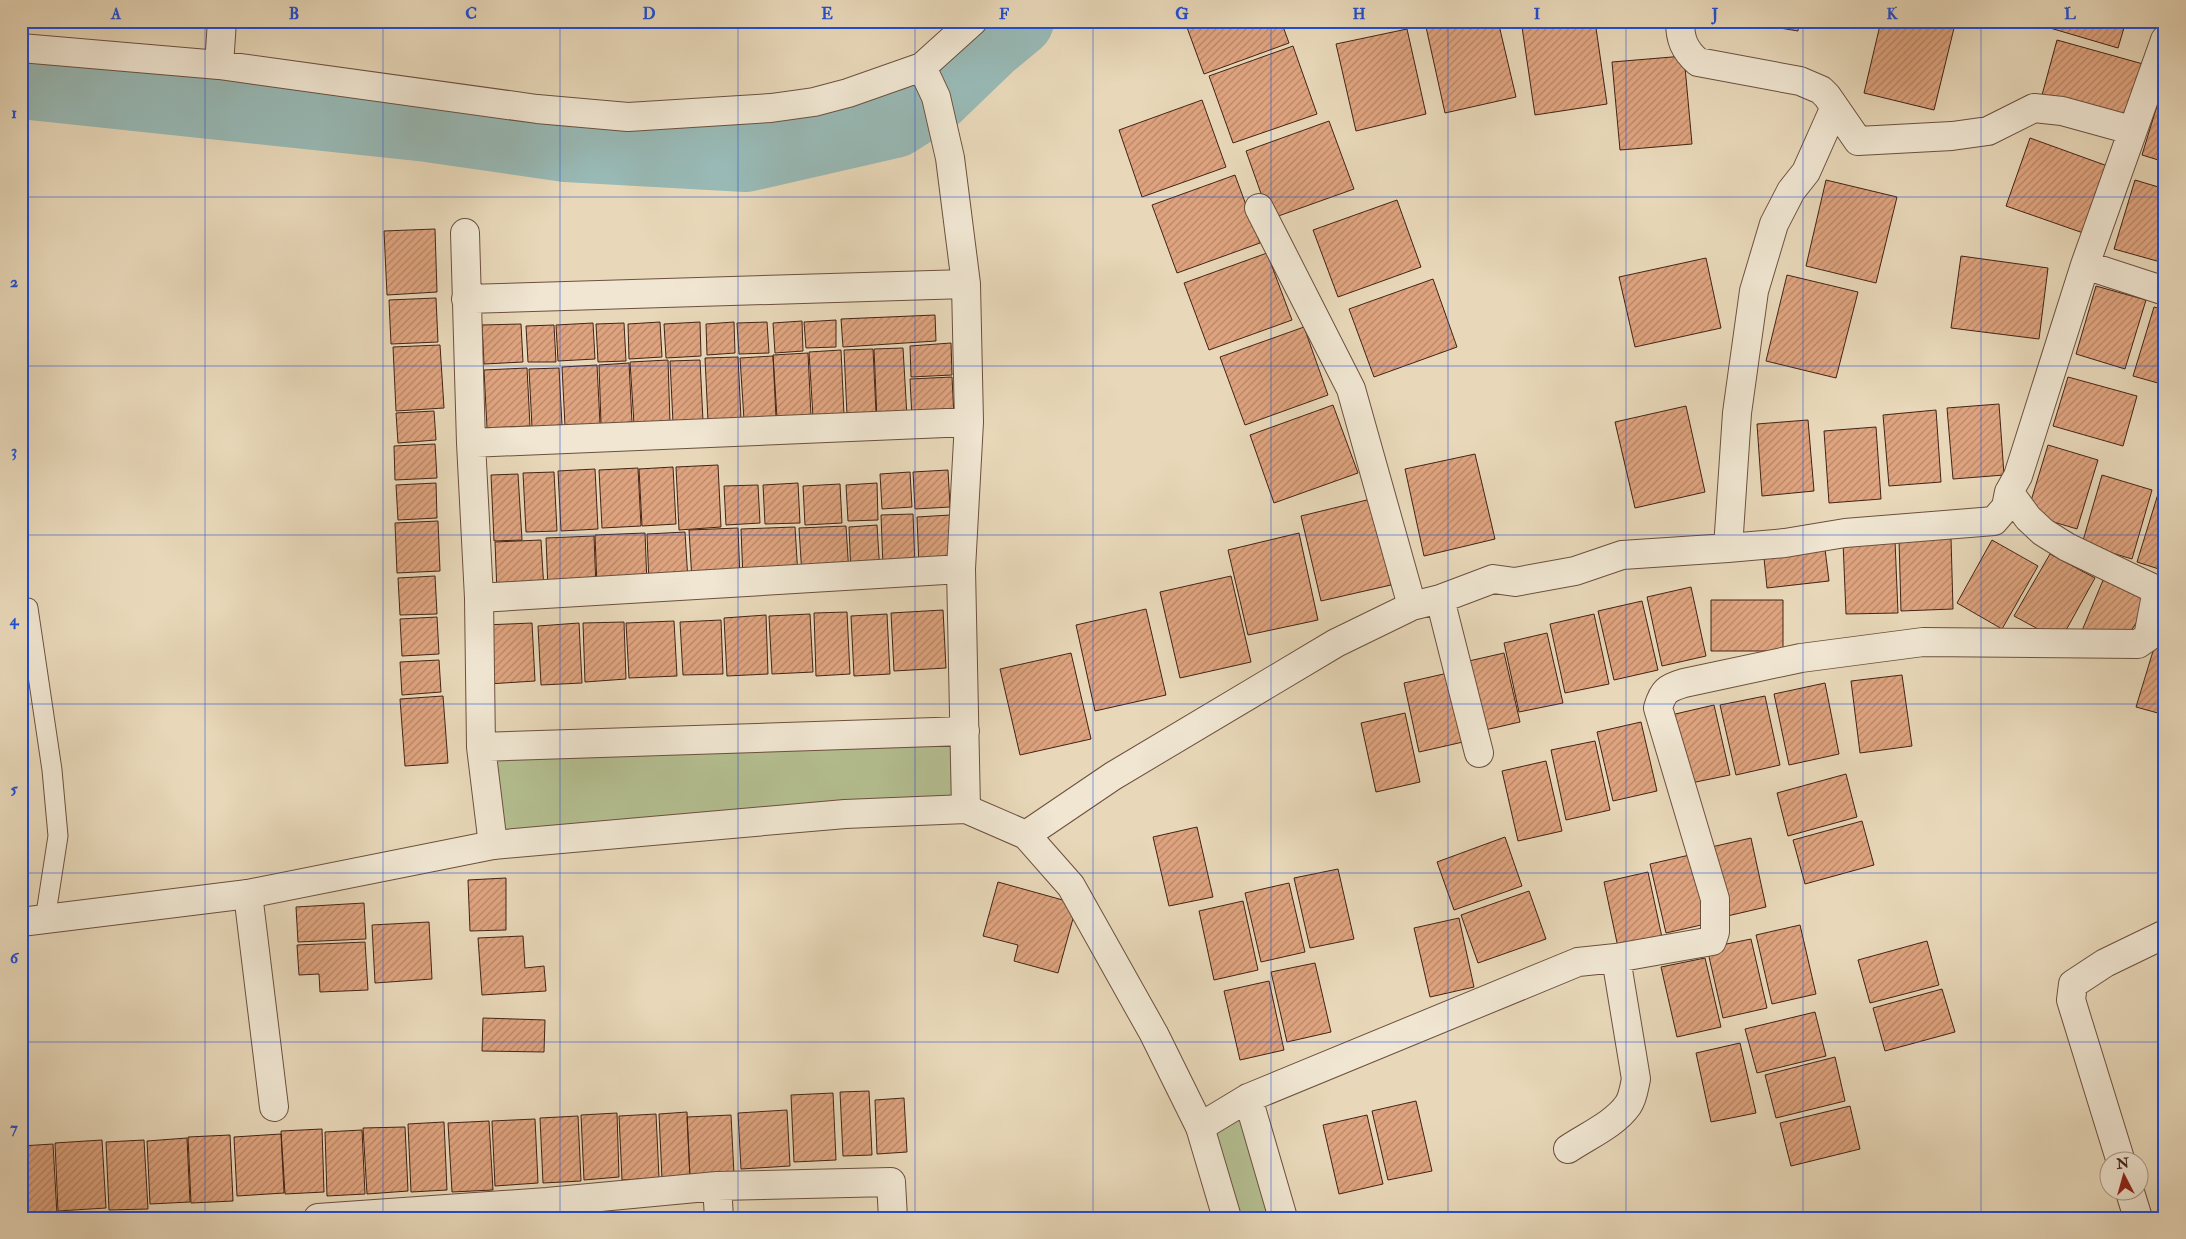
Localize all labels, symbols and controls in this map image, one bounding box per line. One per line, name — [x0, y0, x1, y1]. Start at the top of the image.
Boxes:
text: A — [110, 4, 122, 24]
text: B — [289, 4, 299, 24]
text: C — [465, 4, 477, 24]
text: D — [642, 4, 656, 24]
text: E — [821, 4, 833, 24]
text: F — [999, 4, 1009, 24]
text: G — [1175, 4, 1189, 24]
text: H — [1352, 4, 1366, 24]
text: I — [1534, 4, 1541, 24]
text: J — [1711, 4, 1719, 25]
text: K — [1886, 4, 1898, 24]
text: L — [2064, 4, 2076, 24]
text: 1 — [11, 103, 17, 123]
text: 2 — [10, 272, 18, 292]
text: 3 — [11, 441, 17, 461]
text: 4 — [9, 610, 20, 630]
text: 5 — [10, 779, 18, 799]
text: 6 — [10, 948, 20, 968]
text: 7 — [10, 1118, 18, 1138]
north arrow — [2098, 1152, 2148, 1202]
text: N — [2115, 1154, 2130, 1173]

